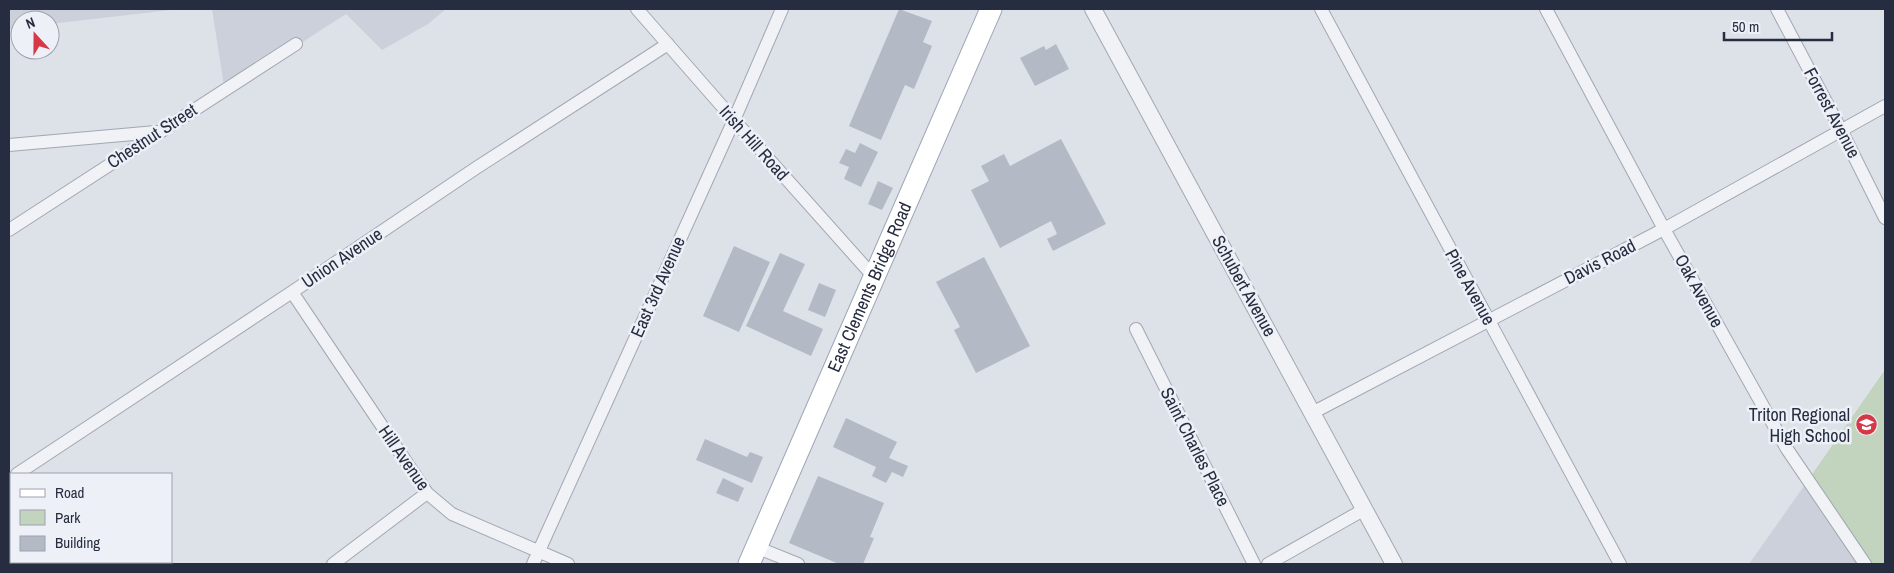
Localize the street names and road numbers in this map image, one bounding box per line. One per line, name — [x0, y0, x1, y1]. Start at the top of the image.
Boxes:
street label: Forrest Avenue — [1798, 63, 1867, 162]
street label: Chestnut Street — [102, 97, 202, 174]
street label: Irish Hill Road — [714, 100, 795, 186]
street label: East Clements Bridge Road — [821, 198, 917, 376]
street label: Union Avenue — [296, 221, 387, 294]
street label: Schubert Avenue — [1206, 231, 1283, 341]
street label: East 3rd Avenue — [624, 232, 691, 341]
street label: Davis Road — [1560, 233, 1640, 290]
street label: Pine Avenue — [1439, 244, 1502, 329]
street label: Oak Avenue — [1669, 250, 1730, 332]
street label: Saint Charles Place — [1155, 383, 1236, 511]
street label: Hill Avenue — [373, 420, 436, 495]

